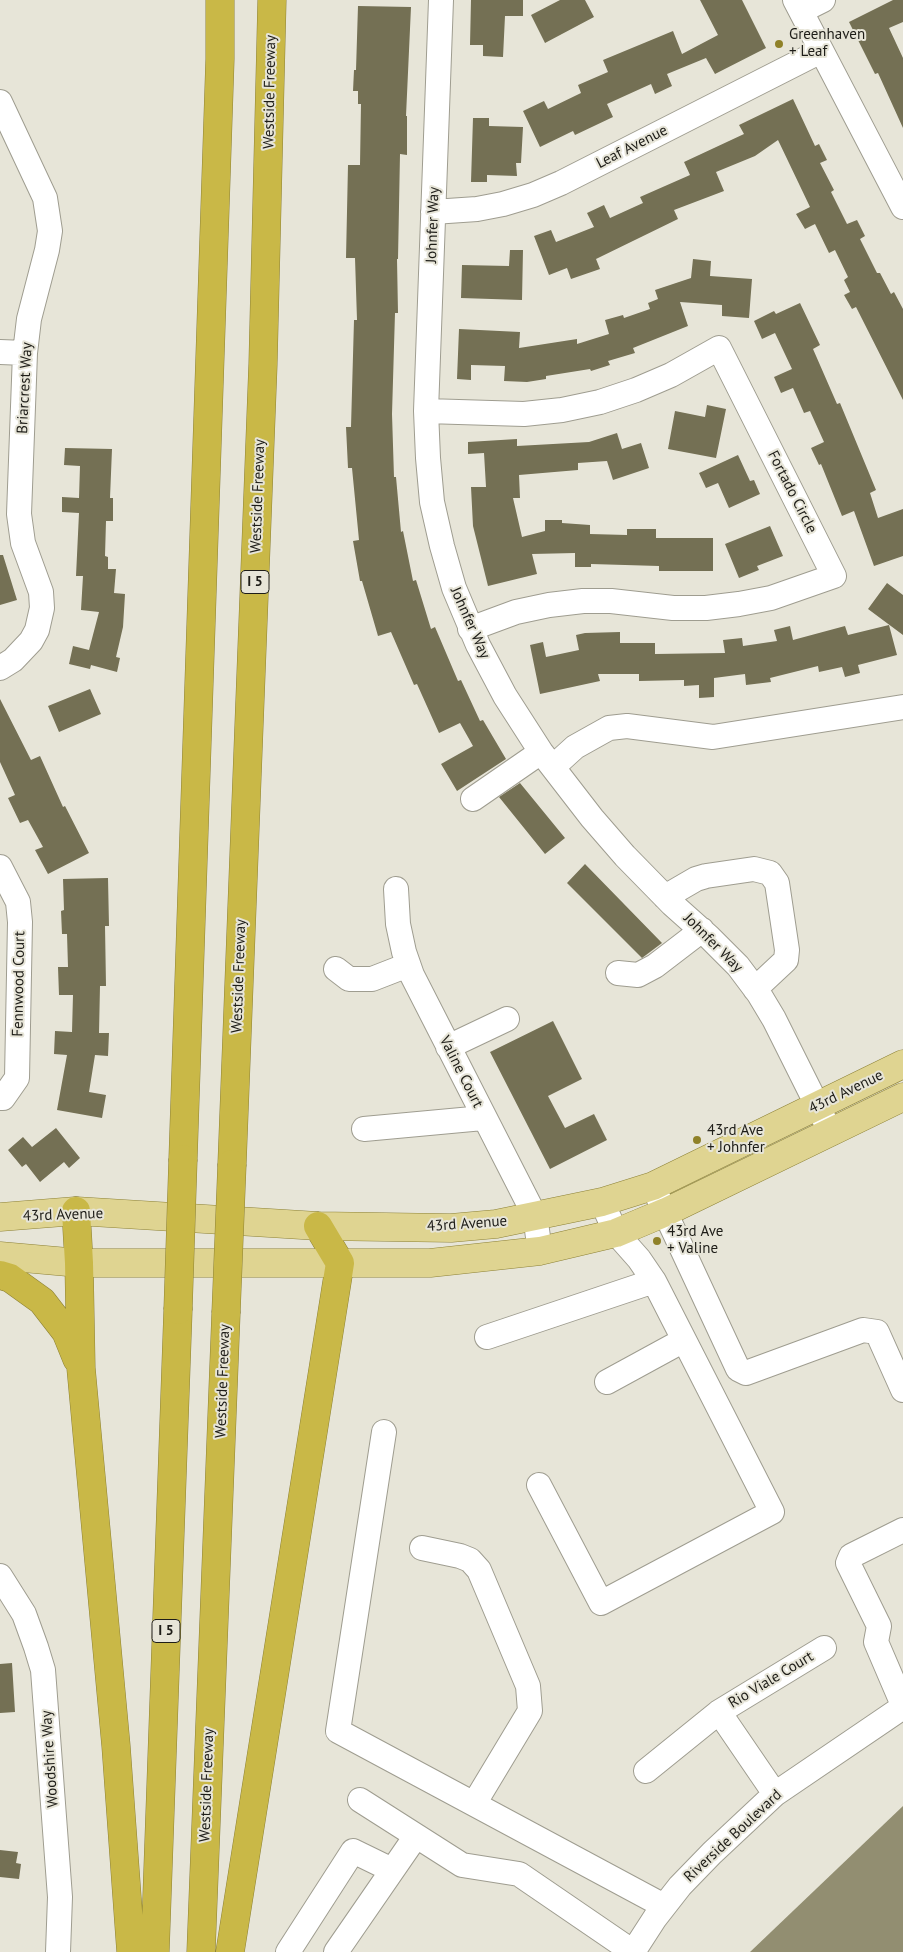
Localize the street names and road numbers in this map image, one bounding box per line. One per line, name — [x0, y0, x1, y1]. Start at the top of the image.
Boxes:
street label: Westside Freeway — [260, 35, 280, 149]
street label: Leaf Avenue — [593, 121, 671, 173]
street label: Johnfer Way — [423, 187, 443, 263]
street label: Briarcrest Way — [14, 342, 36, 434]
street label: Westside Freeway — [247, 439, 269, 553]
street label: Fortado Circle — [763, 448, 821, 536]
road number: I 5 — [241, 570, 269, 594]
street label: Johnfer Way — [446, 584, 494, 662]
street label: Johnfer Way — [680, 910, 746, 976]
street label: Westside Freeway — [228, 919, 250, 1033]
street label: Fennwood Court — [9, 931, 29, 1037]
street label: Valine Court — [435, 1033, 487, 1111]
street label: 43rd Avenue — [806, 1066, 886, 1118]
street label: 43rd Avenue — [23, 1205, 103, 1225]
street label: 43rd Avenue — [426, 1212, 508, 1236]
street label: Westside Freeway — [212, 1324, 234, 1438]
road number: I 5 — [152, 1620, 180, 1642]
street label: Rio Viale Court — [725, 1648, 817, 1712]
street label: Woodshire Way — [38, 1710, 62, 1808]
street label: Westside Freeway — [196, 1728, 218, 1842]
street label: Riverside Boulevard — [680, 1786, 786, 1886]

